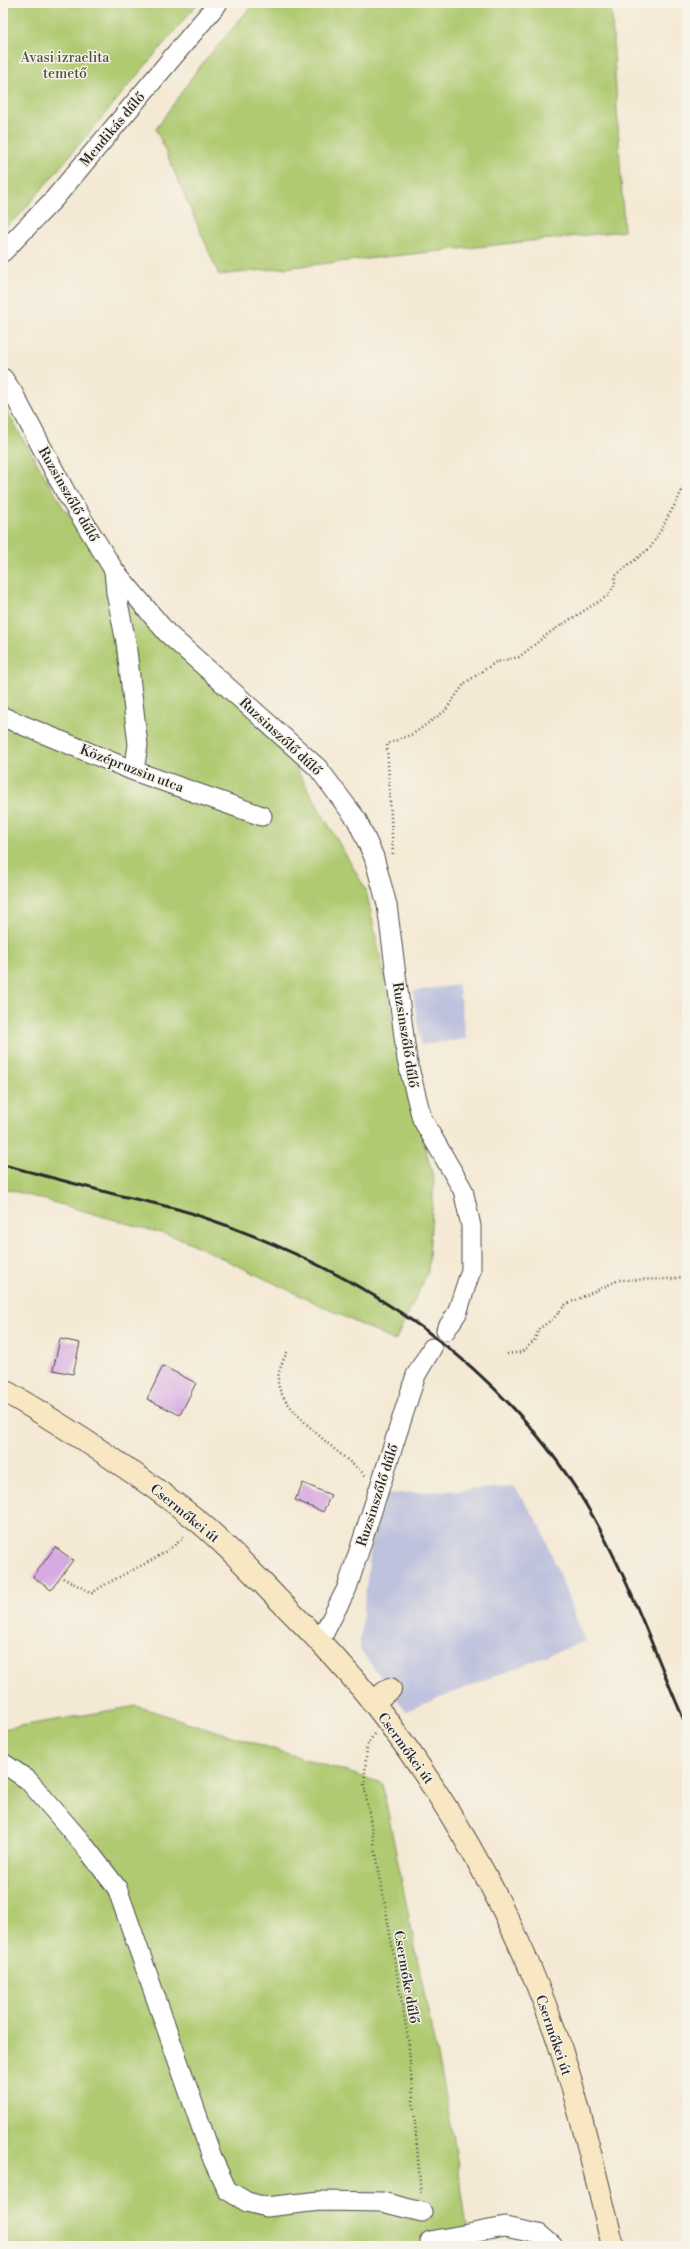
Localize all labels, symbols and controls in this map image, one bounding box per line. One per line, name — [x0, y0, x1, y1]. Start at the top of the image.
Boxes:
park label: Avasi izraelita temető — [20, 49, 110, 83]
street label: Mendikás dűlő — [76, 88, 149, 171]
street label: Ruzsinszőlő dűlő — [34, 444, 103, 545]
street label: Ruzsinszőlő dűlő — [235, 694, 326, 780]
street label: Középruzsin utca — [77, 741, 187, 797]
street label: Ruzsinszőlő dűlő — [388, 981, 422, 1090]
street label: Ruzsinszőlő dűlő — [353, 1442, 403, 1549]
street label: Csermőkei út — [146, 1480, 223, 1547]
street label: Csermőkei út — [373, 1709, 437, 1788]
street label: Csermőke dűlő — [389, 1929, 423, 2025]
street label: Csermőkei út — [531, 1993, 575, 2078]

